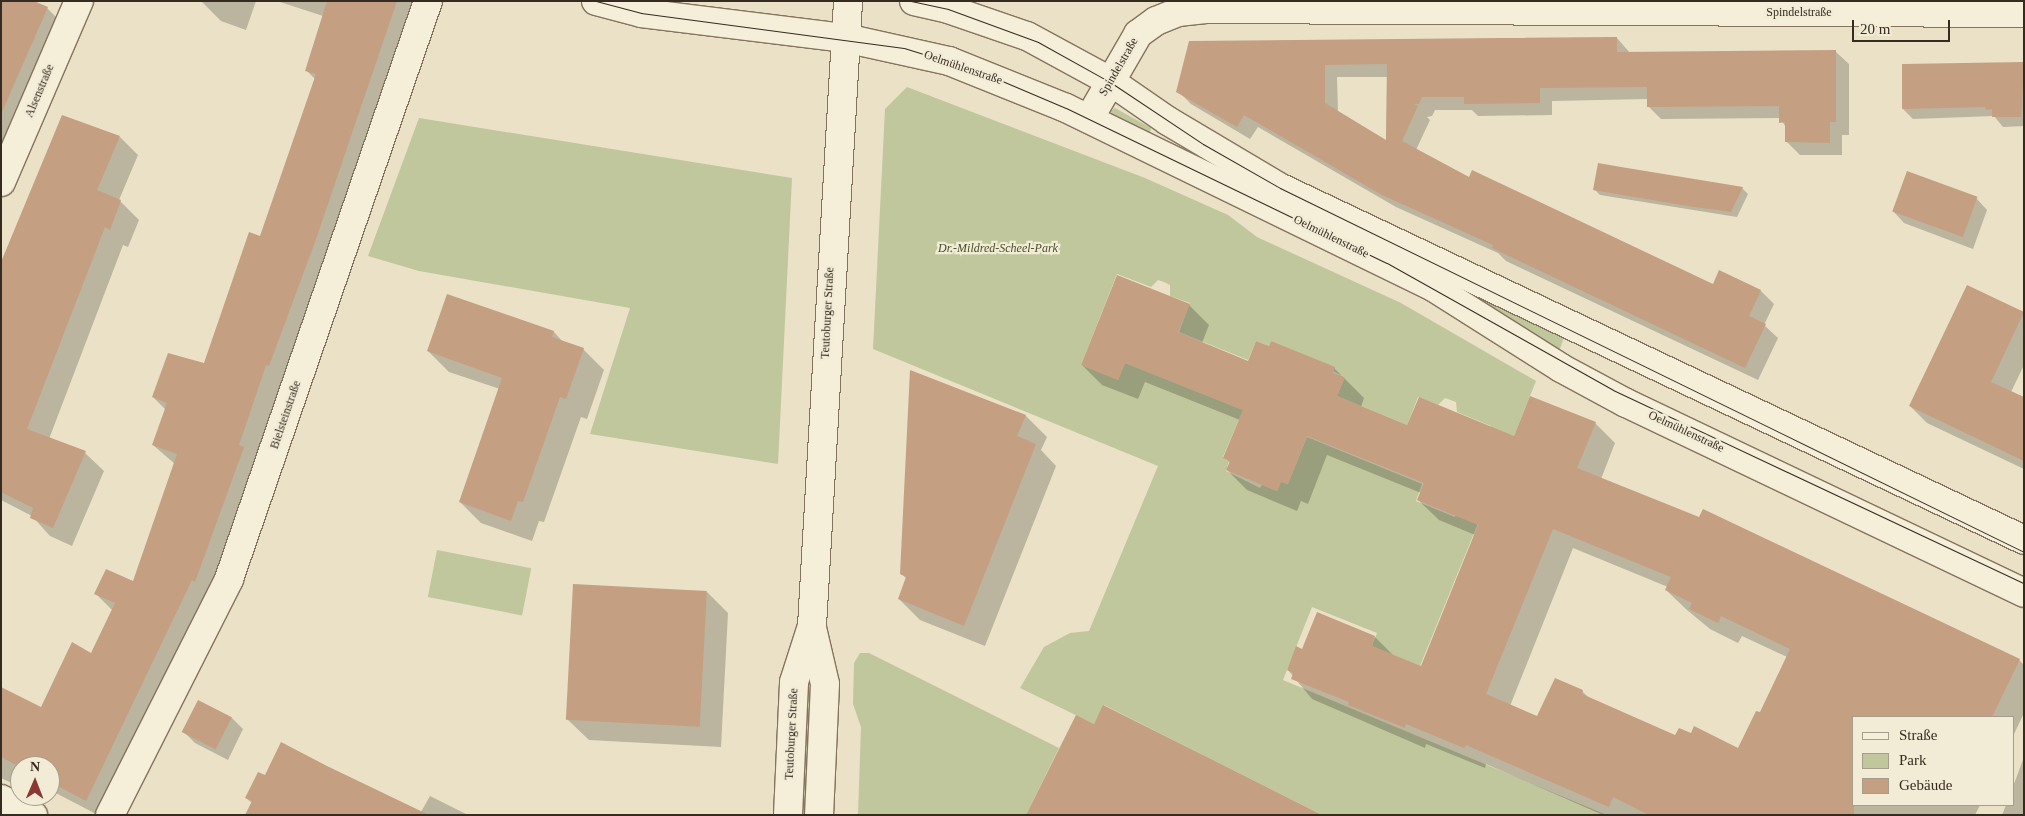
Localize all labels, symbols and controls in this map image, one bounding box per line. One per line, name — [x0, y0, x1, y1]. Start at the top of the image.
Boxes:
street label: Spindelstraße — [1766, 6, 1832, 20]
scale bar — [1855, 10, 1952, 42]
text: 20 m — [1860, 21, 1890, 37]
street label: Spindelstraße — [1096, 35, 1142, 99]
street label: Oelmühlenstraße — [922, 48, 1004, 88]
street label: Alsenstraße — [22, 62, 58, 120]
street label: Oelmühlenstraße — [1291, 213, 1371, 261]
park label: Dr.-Mildred-Scheel-Park — [938, 242, 1058, 256]
street label: Teutoburger Straße — [818, 267, 838, 359]
street label: Bielsteinstraße — [268, 379, 304, 451]
street label: Oelmühlenstraße — [1646, 408, 1726, 456]
street label: Teutoburger Straße — [782, 688, 802, 780]
legend — [1852, 716, 2015, 806]
text: Straße — [1899, 727, 1937, 743]
text: Park — [1899, 752, 1927, 768]
north arrow — [10, 756, 60, 806]
text: N — [30, 759, 40, 774]
text: Gebäude — [1899, 777, 1952, 793]

